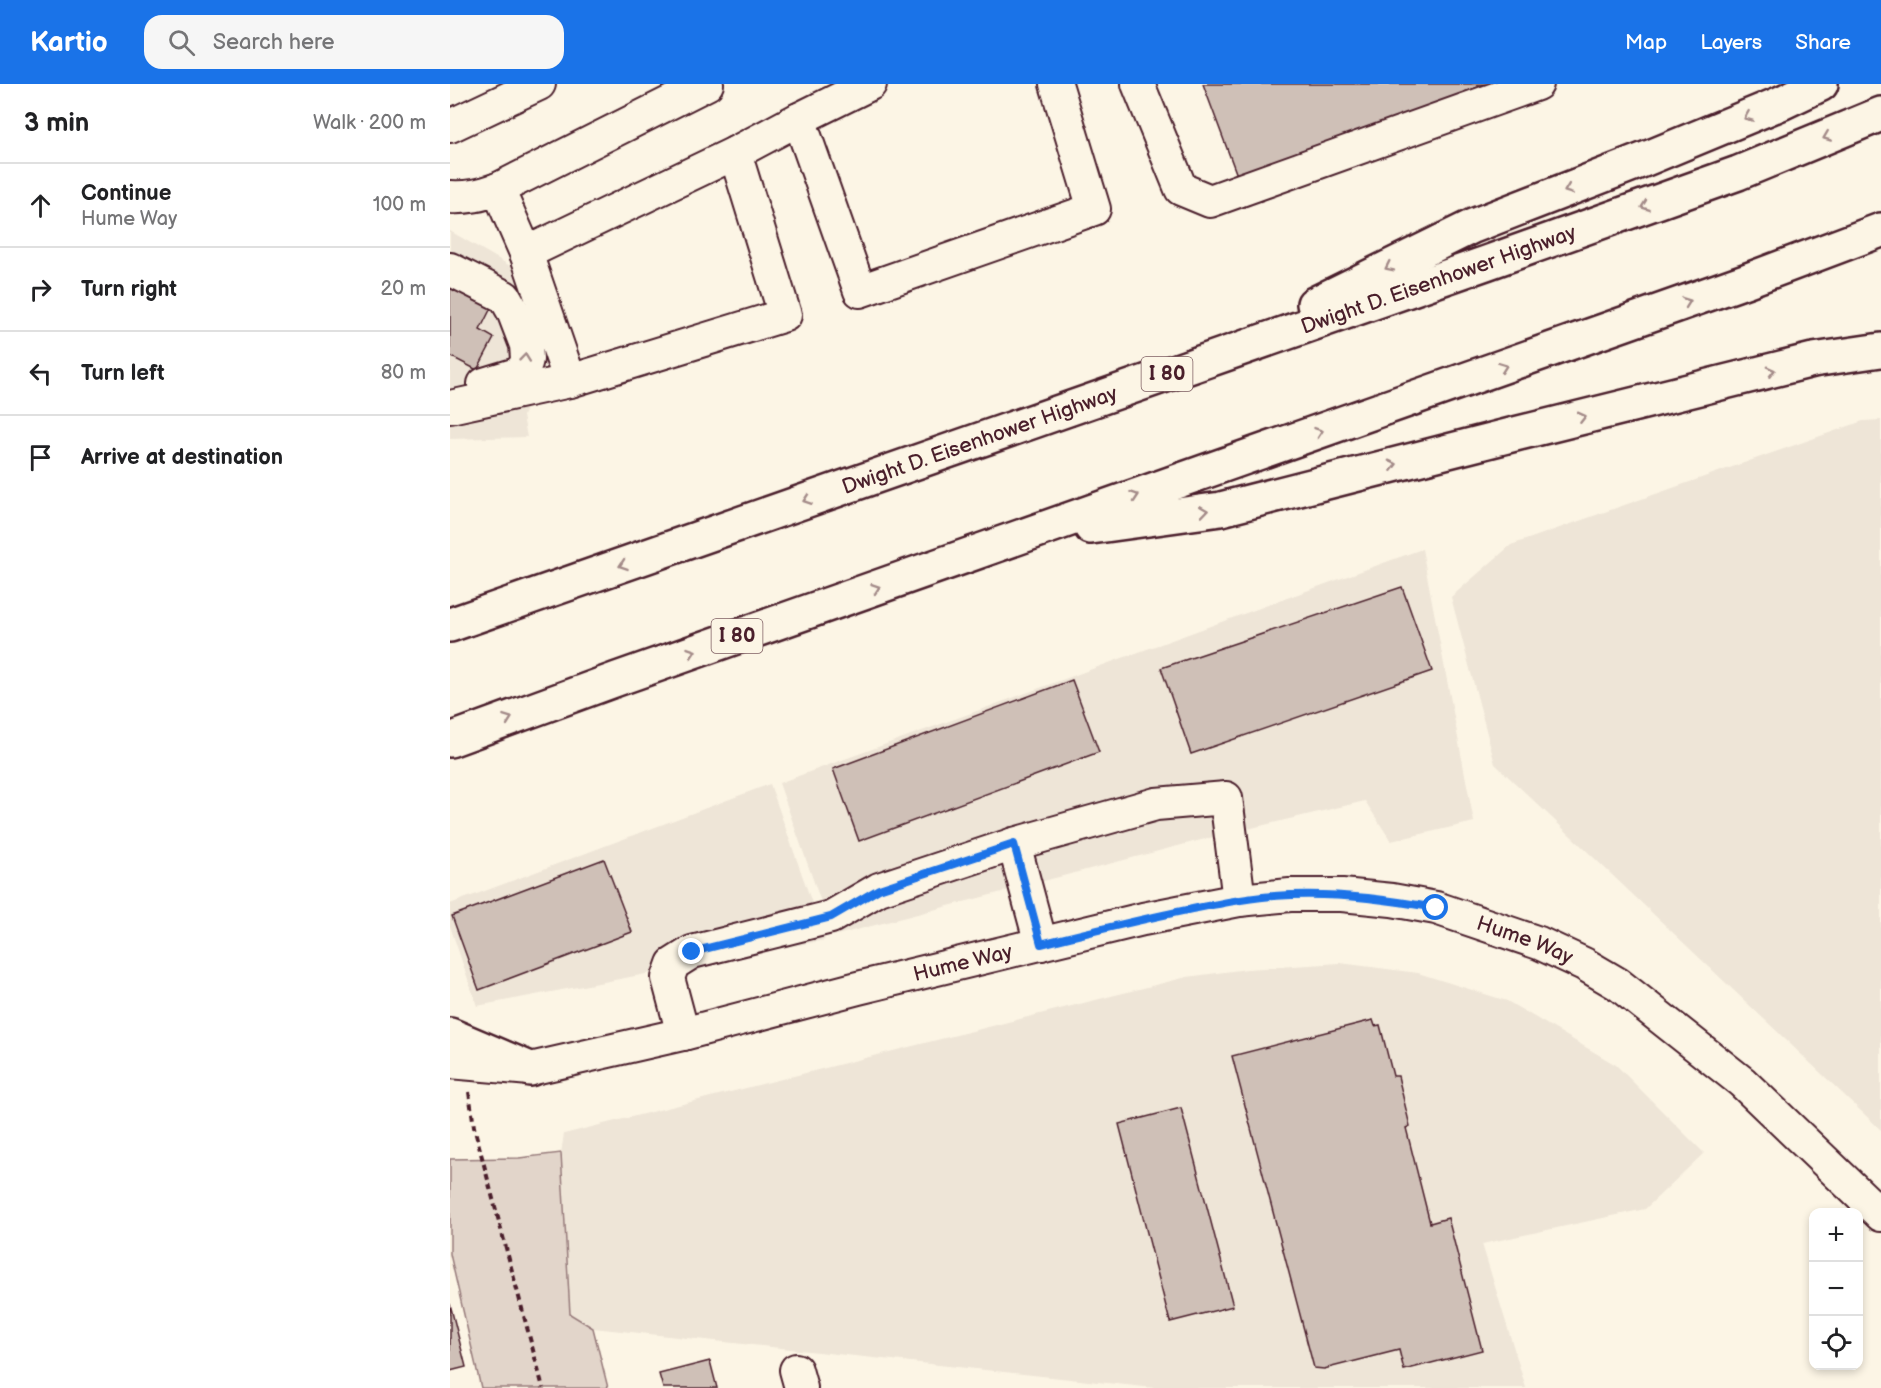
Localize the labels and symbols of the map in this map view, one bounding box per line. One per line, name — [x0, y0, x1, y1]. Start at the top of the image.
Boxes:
one-way arrow — [1744, 109, 1755, 121]
one-way arrow — [1822, 129, 1833, 142]
one-way arrow — [1563, 182, 1573, 195]
one-way arrow — [1640, 199, 1651, 212]
street label: Dwight D. Eisenhower Highway — [1297, 219, 1580, 339]
one-way arrow — [1384, 260, 1395, 272]
one-way arrow — [1681, 296, 1692, 309]
one-way arrow — [518, 353, 531, 363]
road number: I 80 — [1142, 357, 1192, 391]
one-way arrow — [1497, 362, 1508, 375]
one-way arrow — [1766, 365, 1776, 378]
street label: Dwight D. Eisenhower Highway — [839, 380, 1121, 500]
one-way arrow — [1577, 412, 1587, 425]
one-way arrow — [1313, 426, 1324, 439]
one-way arrow — [1387, 460, 1398, 472]
one-way arrow — [1129, 491, 1140, 504]
one-way arrow — [802, 493, 813, 506]
one-way arrow — [1199, 506, 1208, 518]
one-way arrow — [618, 557, 629, 570]
one-way arrow — [870, 582, 881, 595]
road number: I 80 — [712, 619, 762, 653]
one-way arrow — [686, 647, 697, 660]
one-way arrow — [502, 713, 513, 726]
route start — [1422, 894, 1448, 920]
street label: Hume Way — [1474, 910, 1578, 970]
route end — [678, 938, 704, 964]
street label: Hume Way — [911, 938, 1015, 987]

